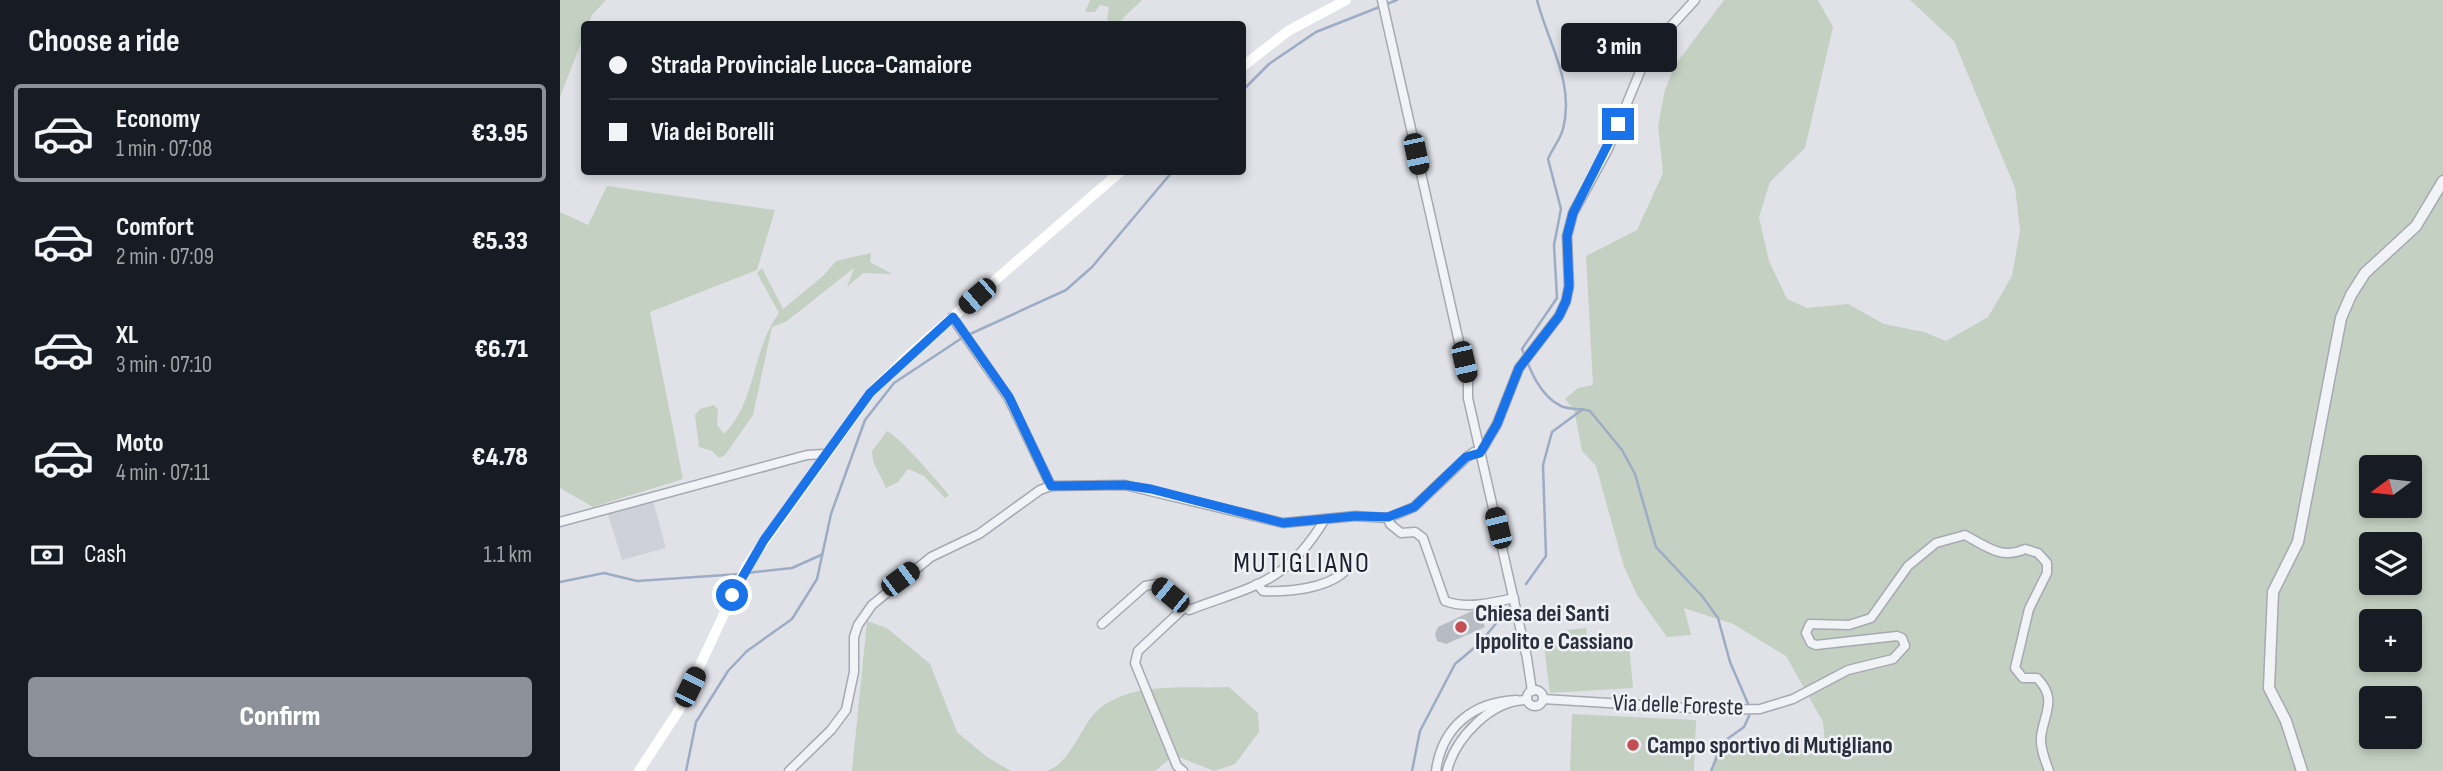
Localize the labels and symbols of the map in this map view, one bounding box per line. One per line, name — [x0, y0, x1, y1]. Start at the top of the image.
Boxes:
callout: 3 min — [1560, 23, 1676, 72]
route end — [1602, 108, 1634, 140]
car — [1402, 131, 1431, 177]
car — [955, 274, 1000, 318]
car — [1450, 339, 1479, 385]
north arrow — [2359, 455, 2422, 518]
car — [1483, 505, 1514, 551]
district label: MUTIGLIANO — [1233, 547, 1371, 580]
car — [877, 558, 924, 600]
car — [1148, 574, 1193, 616]
route start — [716, 579, 748, 611]
place label: Chiesa dei Santi Ippolito e Cassiano — [1475, 599, 1634, 656]
marker: Chiesa dei Santi Ippolito e Cassiano — [1453, 619, 1469, 635]
car — [672, 664, 709, 710]
street label: Via delle Foreste — [1612, 688, 1744, 722]
place label: Campo sportivo di Mutigliano — [1647, 731, 1893, 760]
marker: Campo sportivo di Mutigliano — [1625, 737, 1641, 753]

